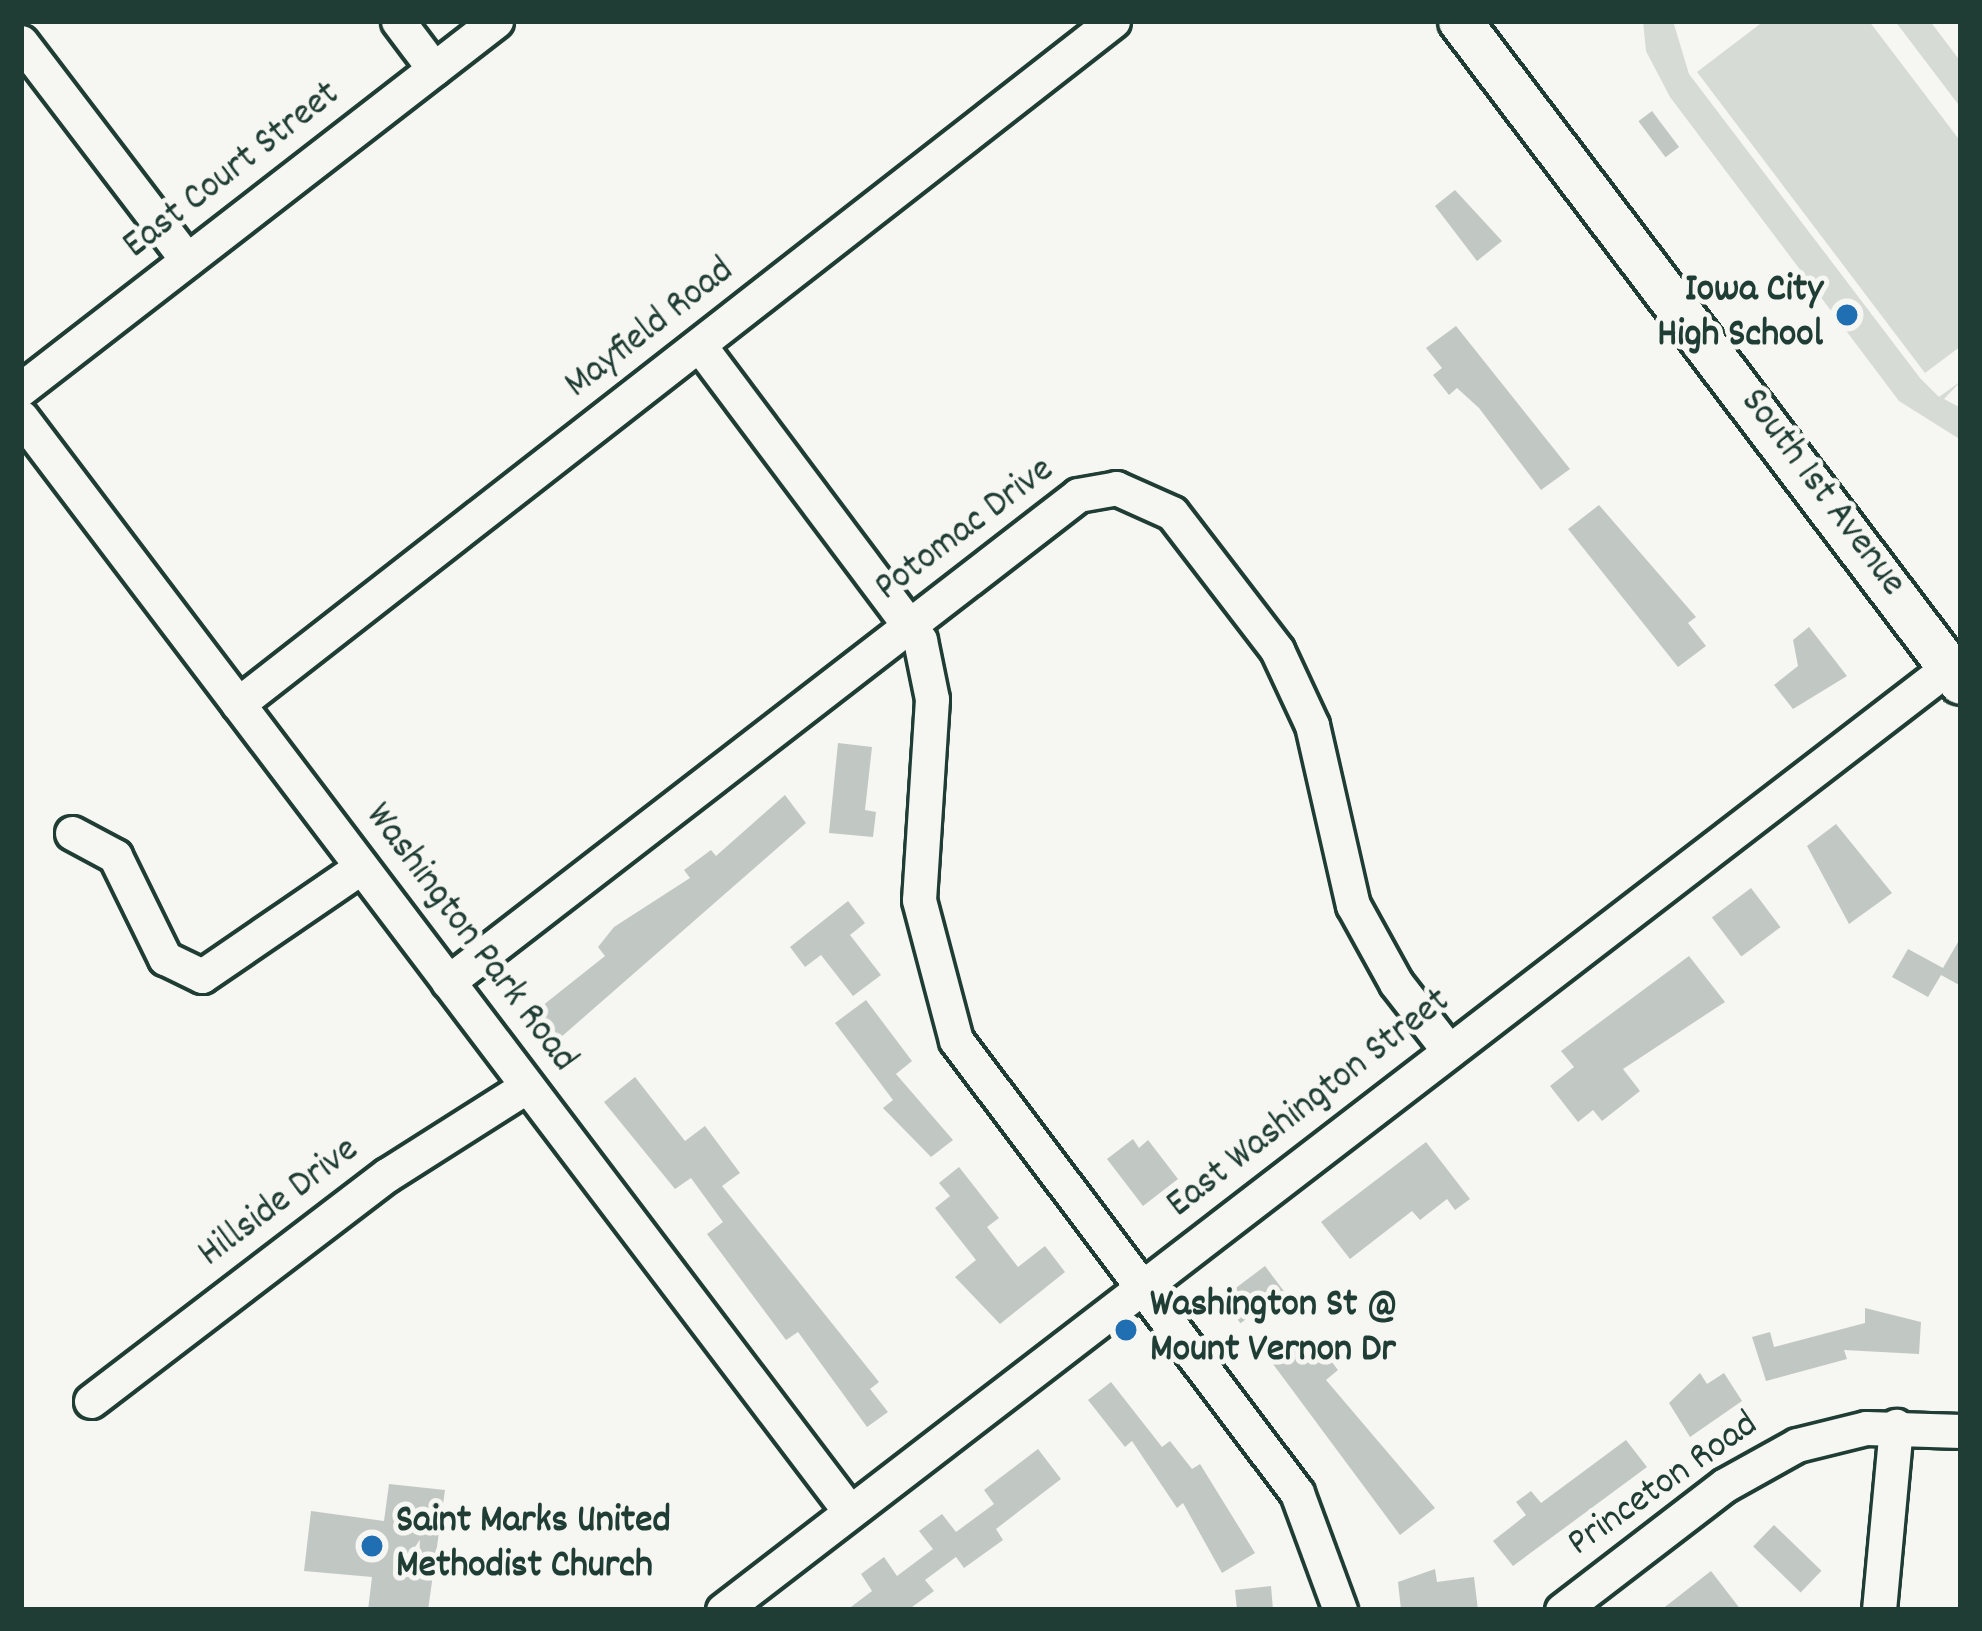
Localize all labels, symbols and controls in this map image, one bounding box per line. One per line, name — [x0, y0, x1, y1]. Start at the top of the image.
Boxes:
street label: East Court Street — [115, 73, 351, 271]
street label: Mayfield Road — [557, 250, 745, 410]
place label: Iowa City High School — [1657, 270, 1823, 361]
marker: Iowa City High School — [1834, 302, 1860, 328]
street label: South 1st Avenue — [1728, 381, 1914, 607]
street label: Potomac Drive — [867, 449, 1065, 613]
street label: Washington Park Road — [353, 795, 585, 1083]
street label: East Washington Street — [1159, 980, 1461, 1230]
street label: Hillside Drive — [191, 1129, 369, 1279]
place label: Washington St @ Mount Vernon Dr — [1150, 1285, 1398, 1376]
marker: Washington St @ Mount Vernon Dr — [1113, 1317, 1139, 1343]
street label: Princeton Road — [1560, 1403, 1768, 1569]
place label: Saint Marks United Methodist Church — [396, 1501, 671, 1592]
marker: Saint Marks United Methodist Church — [359, 1533, 385, 1559]

